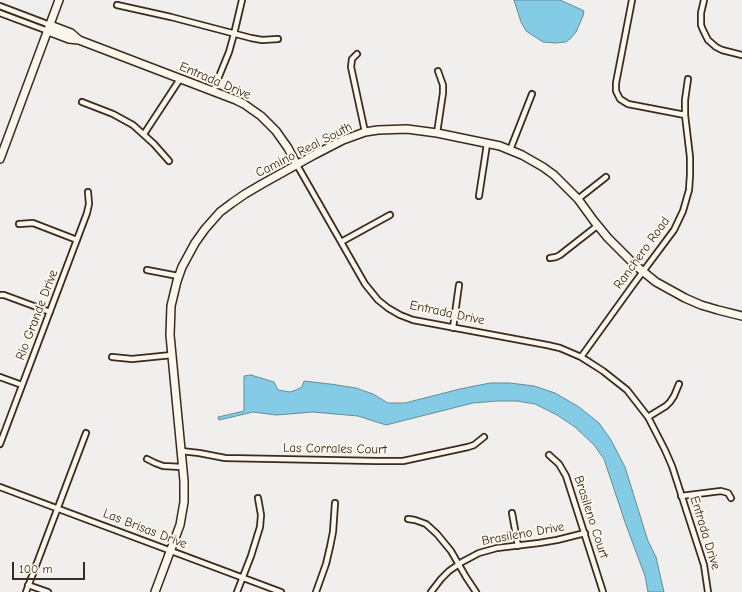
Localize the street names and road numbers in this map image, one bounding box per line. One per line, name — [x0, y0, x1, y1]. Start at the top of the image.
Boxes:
street label: Entrada Drive — [177, 59, 253, 103]
street label: Camino Real South — [253, 119, 355, 181]
street label: Ranchero Road — [611, 214, 673, 292]
street label: Rio Grande Drive — [13, 268, 61, 362]
street label: Entrada Drive — [408, 297, 486, 329]
street label: Las Corrales Court — [283, 440, 387, 458]
street label: Brasileno Court — [570, 474, 612, 560]
street label: Entrada Drive — [686, 494, 724, 572]
street label: Las Brisas Drive — [101, 506, 189, 552]
street label: Brasileno Drive — [480, 519, 566, 549]

